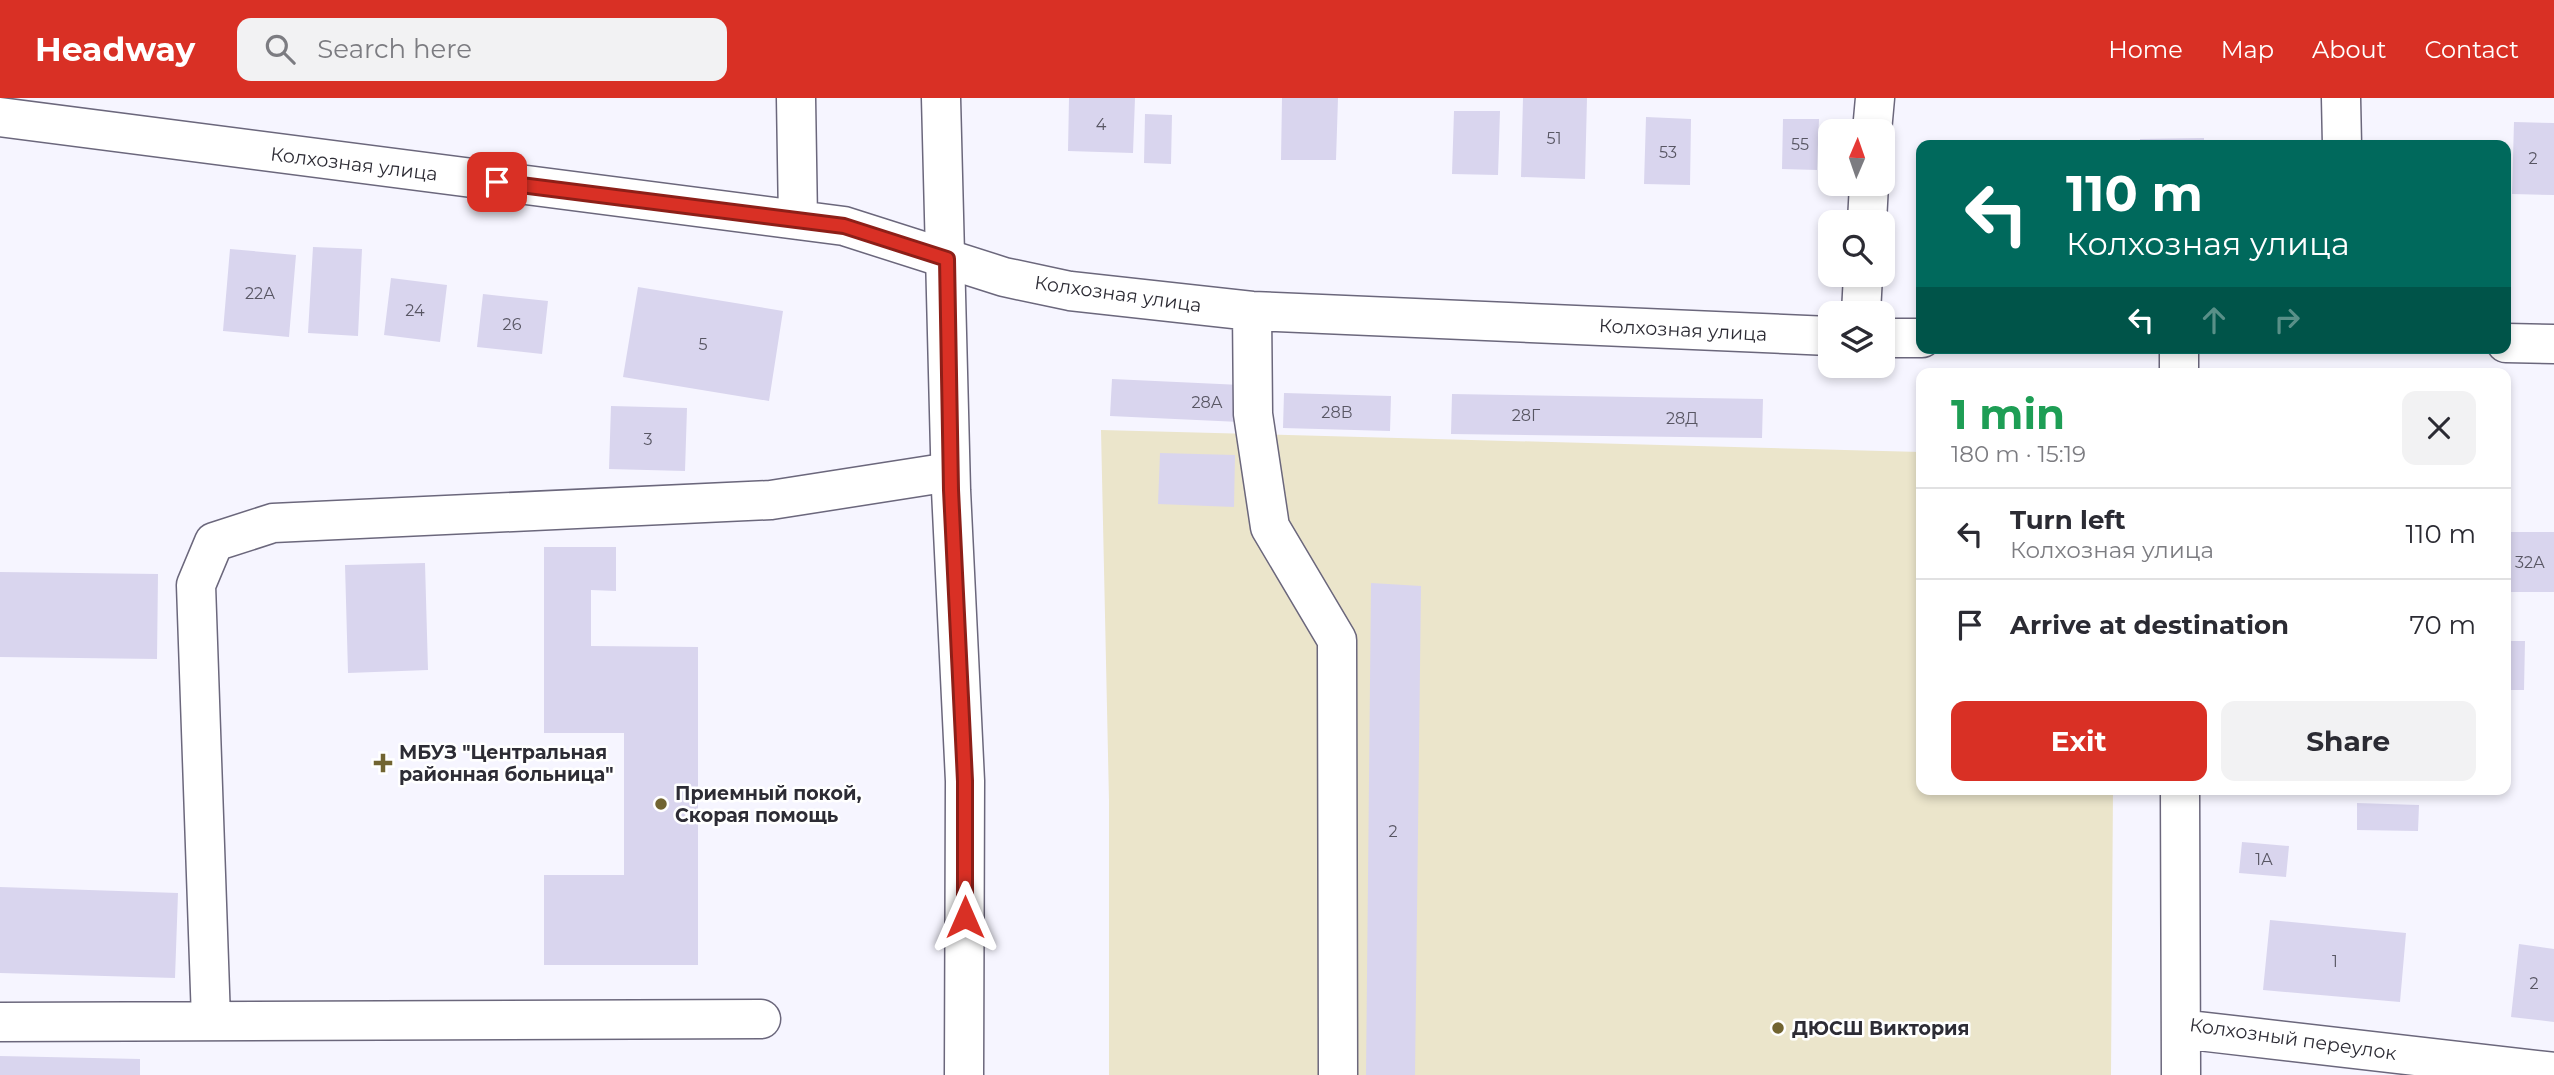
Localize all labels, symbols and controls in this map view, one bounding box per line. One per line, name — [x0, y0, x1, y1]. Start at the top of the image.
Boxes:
search box — [237, 18, 727, 81]
text: Headway — [35, 29, 195, 69]
icon: search — [261, 30, 299, 68]
text: Search here — [317, 33, 472, 65]
text: Home — [2108, 35, 2183, 64]
text: Map — [2221, 35, 2274, 64]
text: About — [2312, 35, 2386, 64]
text: Contact — [2424, 35, 2519, 64]
house number: 4 — [1096, 115, 1107, 134]
north arrow — [1818, 119, 1895, 196]
map controls — [1818, 119, 1895, 378]
house number: 51 — [1547, 129, 1561, 148]
house number: 55 — [1791, 135, 1809, 154]
street label: Колхозная улица — [269, 142, 439, 186]
house number: 53 — [1659, 143, 1677, 162]
house number: 2 — [2528, 149, 2538, 168]
pin — [467, 152, 527, 212]
icon: arrive — [478, 163, 516, 201]
text: 110 m — [2066, 164, 2203, 223]
icon: left — [1951, 168, 2042, 259]
button: search — [1818, 210, 1895, 287]
text: Колхозная улица — [2066, 224, 2350, 263]
street label: Колхозная улица — [1033, 271, 1203, 317]
house number: 22А — [245, 284, 275, 303]
house number: 24 — [405, 301, 425, 320]
button: layers — [1818, 301, 1895, 378]
icon: left — [2122, 301, 2160, 339]
icon: ahead — [2195, 301, 2233, 339]
icon: right — [2268, 301, 2306, 339]
street label: Колхозная улица — [1598, 314, 1768, 346]
house number: 26 — [503, 315, 522, 334]
house number: 5 — [698, 335, 708, 354]
text: 1 min — [1951, 388, 2065, 440]
button: close — [2402, 391, 2476, 465]
house number: 28А — [1191, 393, 1223, 412]
house number: 28В — [1321, 403, 1353, 422]
house number: 28Г — [1512, 406, 1541, 425]
house number: 28Д — [1666, 409, 1698, 428]
house number: 3 — [643, 430, 653, 449]
text: 180 m · 15:19 — [1951, 440, 2086, 468]
text: Turn left — [2010, 504, 2126, 536]
icon: left — [1951, 515, 1989, 553]
text: 110 m — [2406, 518, 2476, 550]
text: Колхозная улица — [2010, 536, 2214, 564]
house number: 32А — [2515, 553, 2545, 572]
icon: arrive — [1951, 606, 1989, 644]
text: Arrive at destination — [2010, 609, 2289, 641]
text: 70 m — [2410, 609, 2476, 641]
button: Exit — [1951, 701, 2207, 781]
button: Share — [2221, 701, 2476, 781]
place label: МБУЗ "Центральная районная больница" — [399, 741, 614, 786]
marker: МБУЗ "Центральная районная больница" — [373, 753, 393, 773]
place label: Приемный покой, Скорая помощь — [675, 782, 861, 827]
marker: Приемный покой, Скорая помощь — [653, 796, 669, 812]
house number: 2 — [1388, 822, 1398, 841]
house number: 1А — [2255, 850, 2273, 869]
position arrow — [928, 880, 1002, 954]
house number: 1 — [2332, 952, 2338, 971]
house number: 2 — [2529, 974, 2539, 993]
street label: Колхозный переулок — [2188, 1013, 2398, 1065]
place label: ДЮСШ Виктория — [1792, 1017, 1970, 1040]
marker: ДЮСШ Виктория — [1770, 1020, 1786, 1036]

